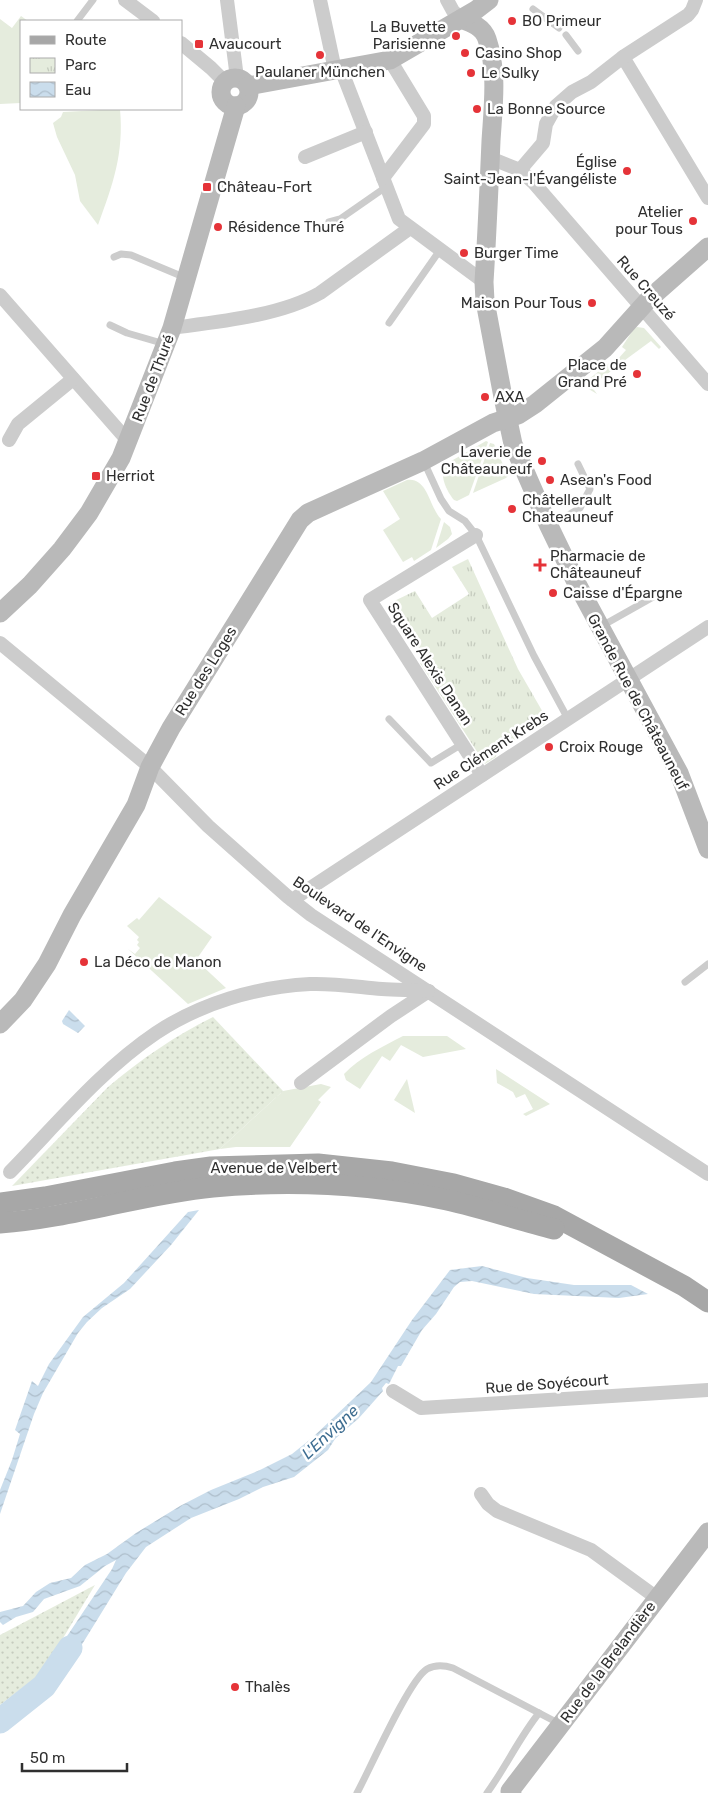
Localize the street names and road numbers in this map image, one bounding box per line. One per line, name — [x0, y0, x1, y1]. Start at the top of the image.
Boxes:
street label: Rue Creuzé — [613, 252, 679, 324]
street label: Rue de Thuré — [128, 332, 178, 424]
street label: Square Alexis Danan — [384, 599, 476, 729]
street label: Grande Rue de Châteauneuf — [584, 611, 692, 794]
street label: Rue des Loges — [171, 623, 241, 719]
street label: Rue Clément Krebs — [430, 706, 552, 794]
street label: Boulevard de l'Envigne — [289, 872, 431, 976]
street label: Avenue de Velbert — [211, 1159, 338, 1177]
street label: Rue de Soyécourt — [485, 1371, 609, 1397]
street label: Rue de la Brelandière — [556, 1598, 660, 1726]

